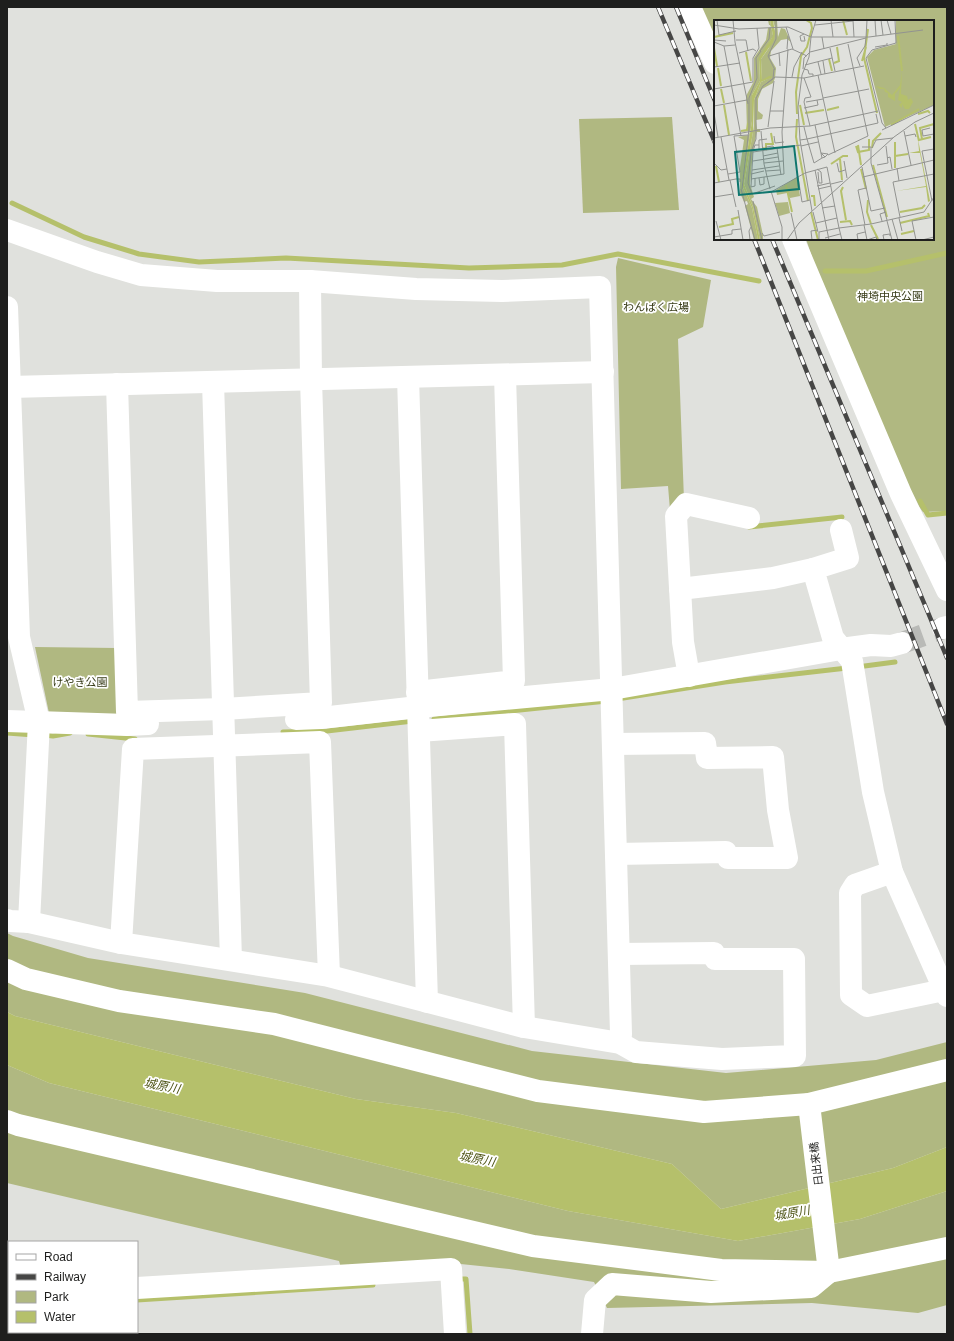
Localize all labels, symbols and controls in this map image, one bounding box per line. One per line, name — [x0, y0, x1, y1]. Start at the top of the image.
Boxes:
inset map — [714, 20, 934, 240]
park label: 神埼中央公園 — [857, 290, 923, 302]
park label: わんぱく広場 — [623, 301, 689, 313]
park label: けやき公園 — [53, 676, 108, 688]
water label: 城原川 — [143, 1076, 183, 1097]
street label: 日出来橋 — [807, 1141, 825, 1187]
water label: 城原川 — [458, 1149, 498, 1170]
water label: 城原川 — [773, 1203, 813, 1223]
legend — [8, 1241, 138, 1333]
text: Road — [44, 1250, 73, 1264]
text: Railway — [44, 1270, 86, 1284]
text: Park — [44, 1290, 70, 1304]
text: Water — [44, 1310, 76, 1324]

